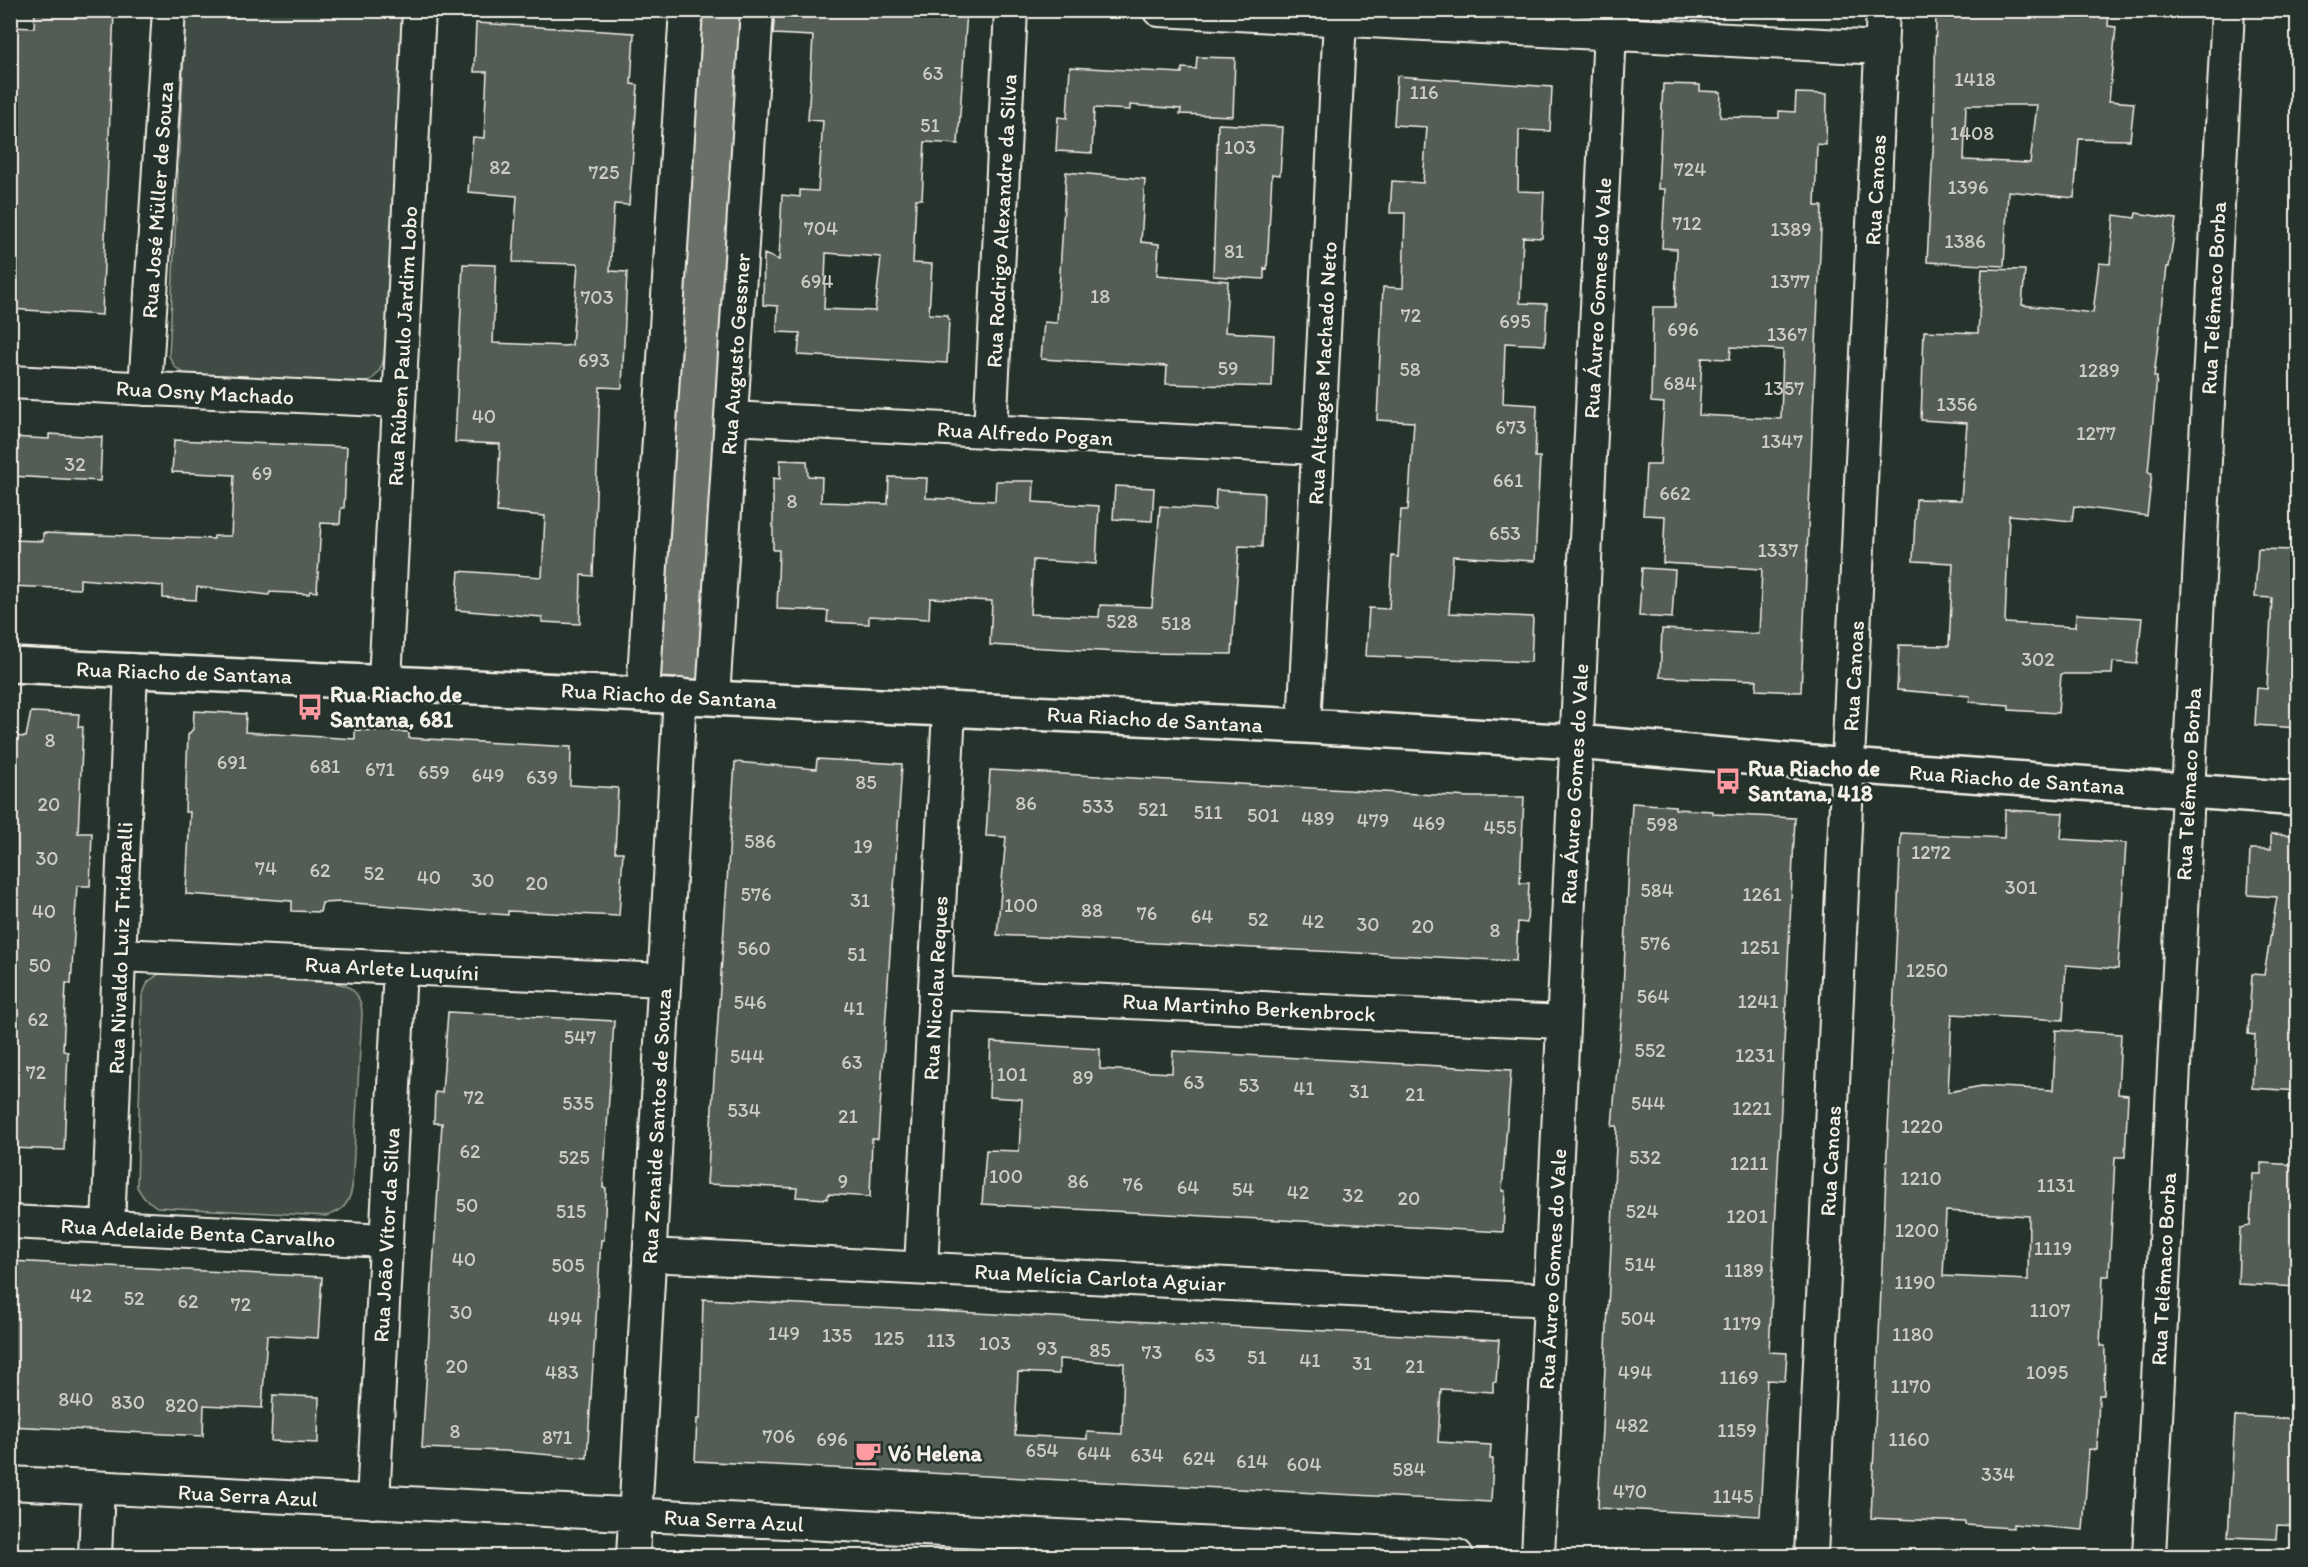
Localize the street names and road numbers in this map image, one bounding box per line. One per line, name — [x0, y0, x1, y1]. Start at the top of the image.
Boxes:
street label: Rua Rodrigo Alexandre da Silva — [980, 73, 1023, 369]
street label: Rua José Müller de Souza — [136, 80, 179, 320]
street label: Rua Canoas — [1859, 134, 1892, 246]
street label: Rua Áureo Gomes do Vale — [1578, 177, 1617, 419]
street label: Rua Telêmaco Borba — [2195, 200, 2232, 395]
street label: Rua Rúben Paulo Jardim Lobo — [382, 205, 423, 487]
street label: Rua Alteagas Machado Neto — [1302, 241, 1343, 505]
street label: Rua Augusto Gessner — [715, 252, 756, 456]
street label: Rua Osny Machado — [115, 374, 295, 411]
street label: Rua Alfredo Pogan — [936, 415, 1114, 452]
street label: Rua Canoas — [1837, 620, 1870, 732]
street label: Rua Riacho de Santana — [75, 655, 293, 690]
street label: Rua Áureo Gomes do Vale — [1555, 663, 1594, 905]
street label: Rua Riacho de Santana — [560, 676, 778, 715]
street label: Rua Telêmaco Borba — [2170, 686, 2207, 881]
street label: Rua Riacho de Santana — [1046, 700, 1264, 739]
street label: Rua Riacho de Santana — [1908, 758, 2126, 801]
street label: Rua Nivaldo Luiz Tridapalli — [103, 821, 138, 1075]
street label: Rua Nicolau Reques — [917, 895, 954, 1081]
street label: Rua Arlete Luquíni — [304, 950, 480, 987]
street label: Rua Zenaide Santos de Souza — [636, 987, 677, 1265]
street label: Rua Martinho Berkenbrock — [1122, 987, 1376, 1028]
street label: Rua Canoas — [1814, 1105, 1847, 1217]
street label: Rua João Vítor da Silva — [367, 1127, 406, 1343]
street label: Rua Áureo Gomes do Vale — [1533, 1148, 1572, 1390]
street label: Rua Telêmaco Borba — [2145, 1171, 2182, 1366]
street label: Rua Adelaide Benta Carvalho — [60, 1212, 336, 1253]
street label: Rua Melícia Carlota Aguiar — [974, 1257, 1226, 1298]
street label: Rua Serra Azul — [177, 1478, 319, 1513]
street label: Rua Serra Azul — [663, 1503, 805, 1538]

